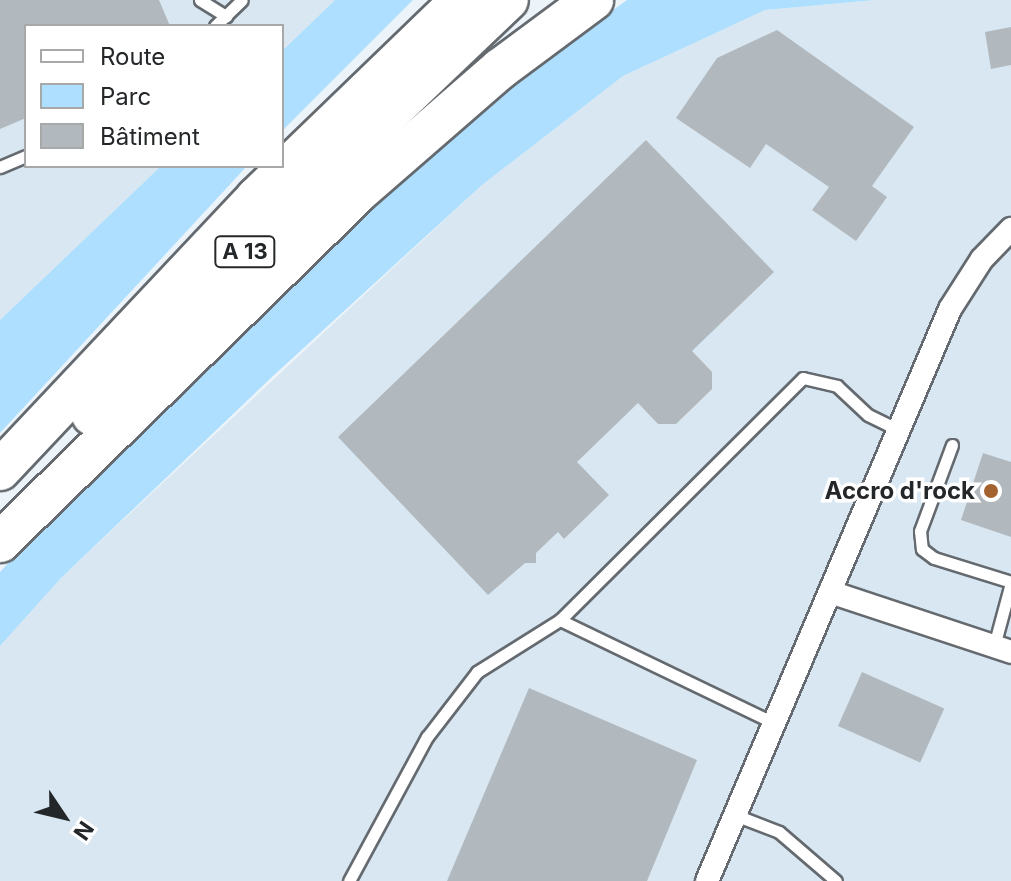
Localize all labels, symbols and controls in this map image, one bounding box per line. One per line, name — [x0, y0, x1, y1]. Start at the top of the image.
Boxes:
legend — [24, 24, 284, 168]
text: Route — [100, 42, 165, 71]
text: Parc — [100, 82, 151, 111]
text: Bâtiment — [100, 122, 200, 151]
road number: A 13 — [213, 234, 277, 270]
place label: Accro d'rock — [825, 477, 975, 505]
marker: Accro d'rock — [982, 482, 1000, 500]
north arrow — [24, 777, 104, 857]
text: N — [68, 816, 99, 845]

